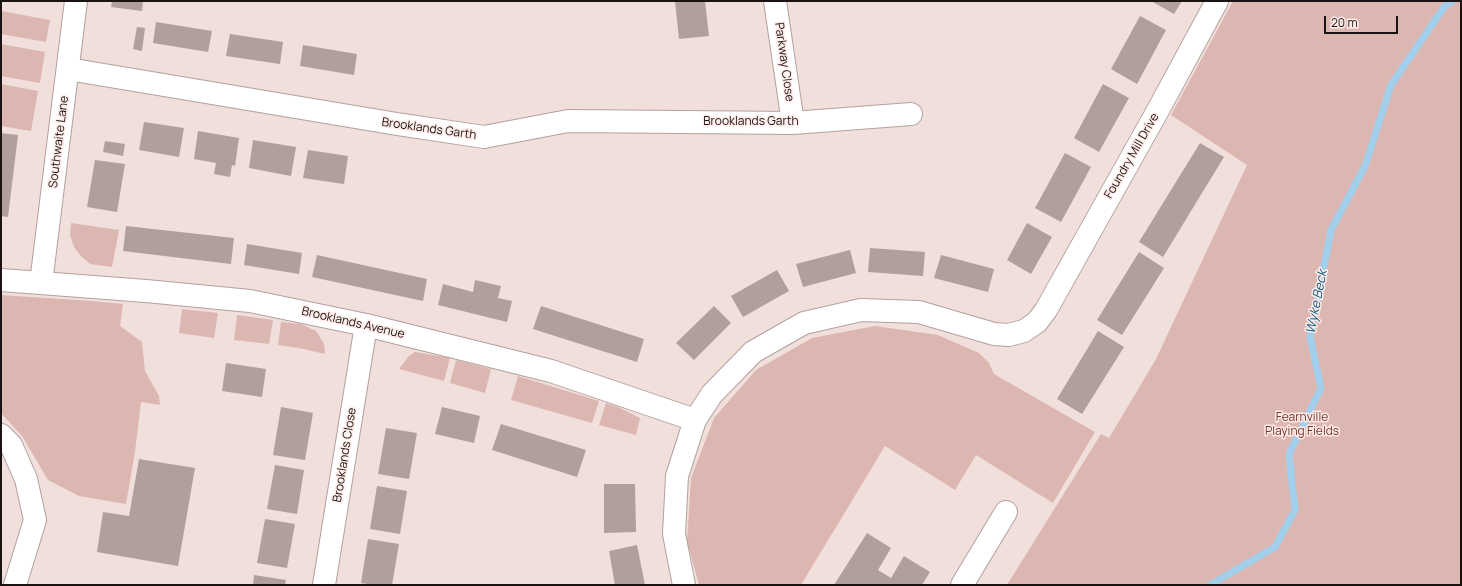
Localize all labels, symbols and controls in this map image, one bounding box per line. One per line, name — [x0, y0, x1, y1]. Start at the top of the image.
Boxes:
scale bar — [1326, 8, 1400, 34]
text: 20 m — [1331, 14, 1358, 31]
street label: Parkway Close — [771, 22, 797, 102]
street label: Southwaite Lane — [46, 95, 72, 189]
street label: Foundry Mill Drive — [1102, 111, 1162, 201]
street label: Brooklands Garth — [381, 115, 477, 143]
street label: Brooklands Garth — [703, 115, 799, 129]
water label: Wyke Beck — [1303, 269, 1331, 335]
street label: Brooklands Avenue — [300, 304, 406, 342]
street label: Brooklands Close — [330, 407, 360, 503]
park label: Fearnville Playing Fields — [1265, 411, 1339, 439]

